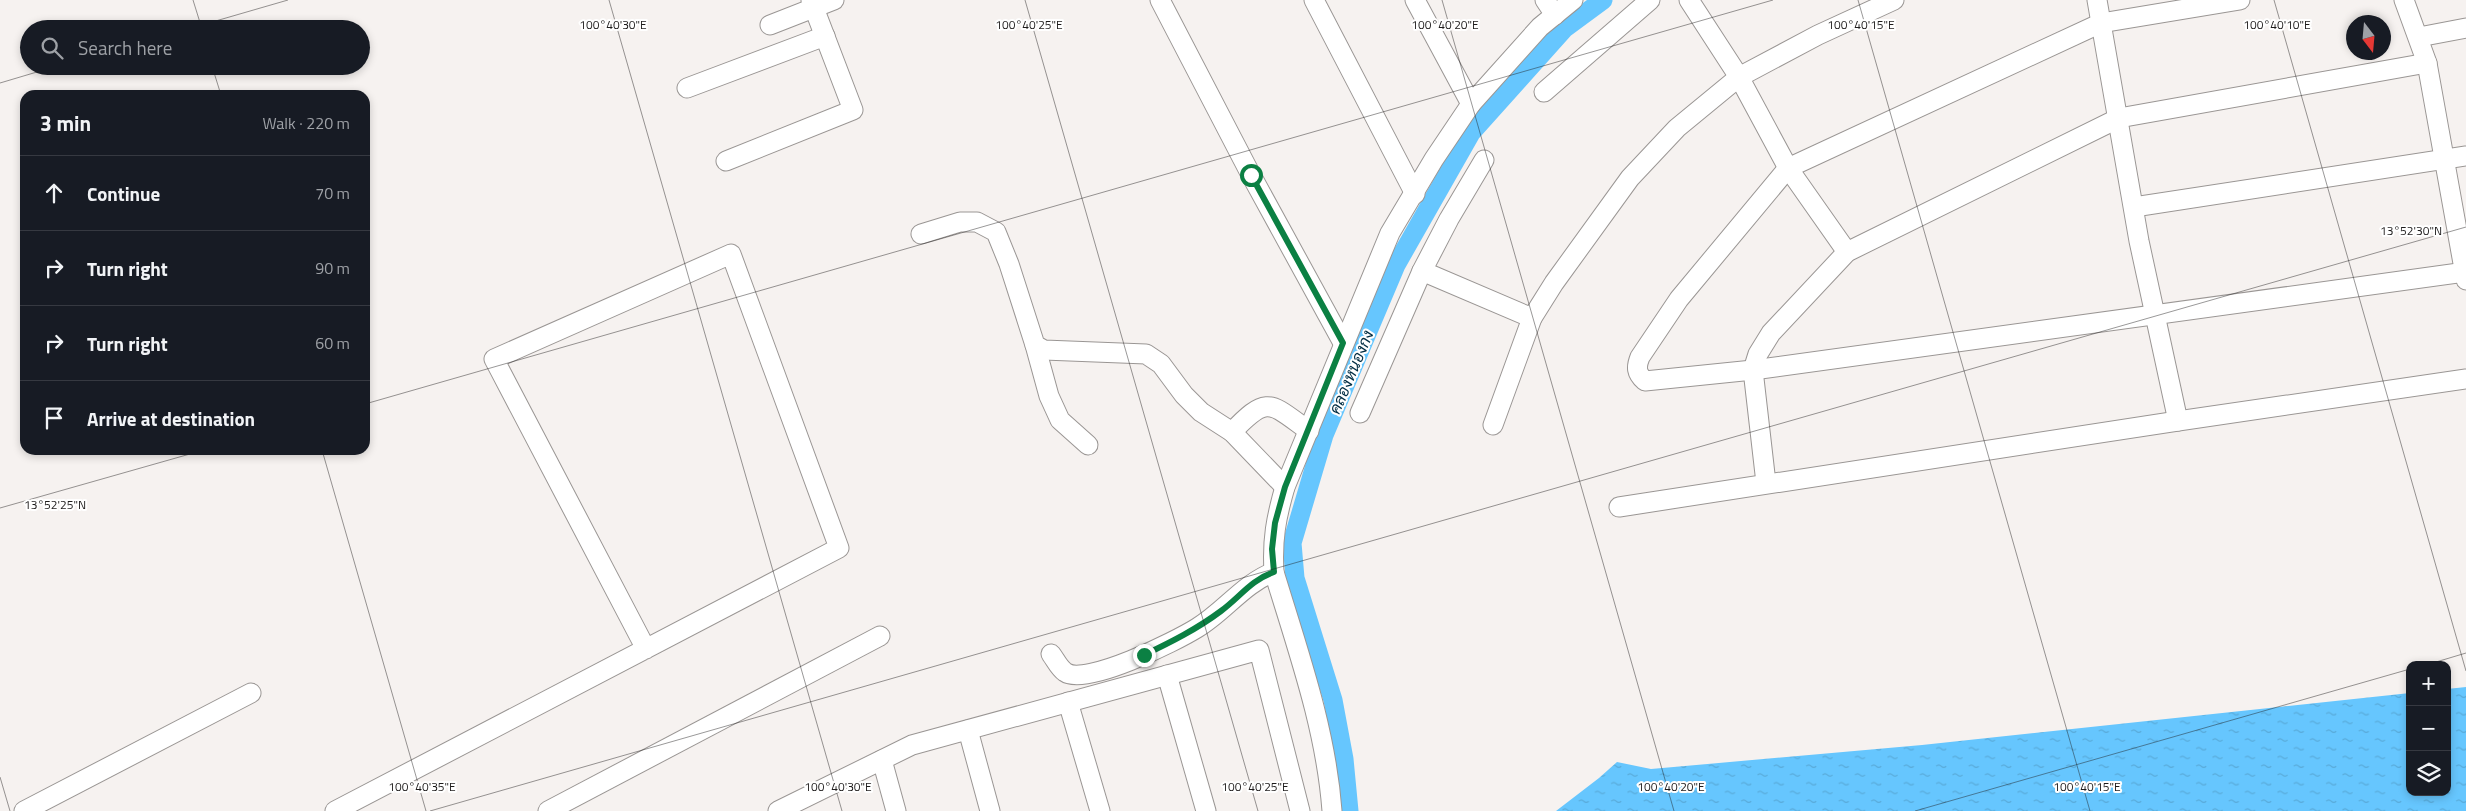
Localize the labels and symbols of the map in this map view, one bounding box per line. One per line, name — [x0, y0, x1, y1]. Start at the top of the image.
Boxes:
text: 100°40'30"E — [579, 15, 647, 34]
text: 100°40'25"E — [995, 15, 1063, 34]
text: 100°40'20"E — [1411, 15, 1479, 34]
text: 100°40'15"E — [1827, 15, 1895, 34]
text: 100°40'10"E — [2243, 15, 2311, 34]
north arrow — [2346, 15, 2391, 60]
route start — [1240, 164, 1263, 187]
text: 13°52'30"N — [2380, 221, 2442, 240]
water label: คลองหนองกง — [1323, 326, 1379, 418]
text: 13°52'25"N — [24, 495, 86, 514]
route end — [1133, 644, 1156, 667]
text: 100°40'35"E — [388, 777, 456, 796]
text: 100°40'30"E — [804, 777, 872, 796]
text: 100°40'25"E — [1221, 777, 1289, 796]
text: 100°40'20"E — [1637, 777, 1705, 796]
text: 100°40'15"E — [2053, 777, 2121, 796]

